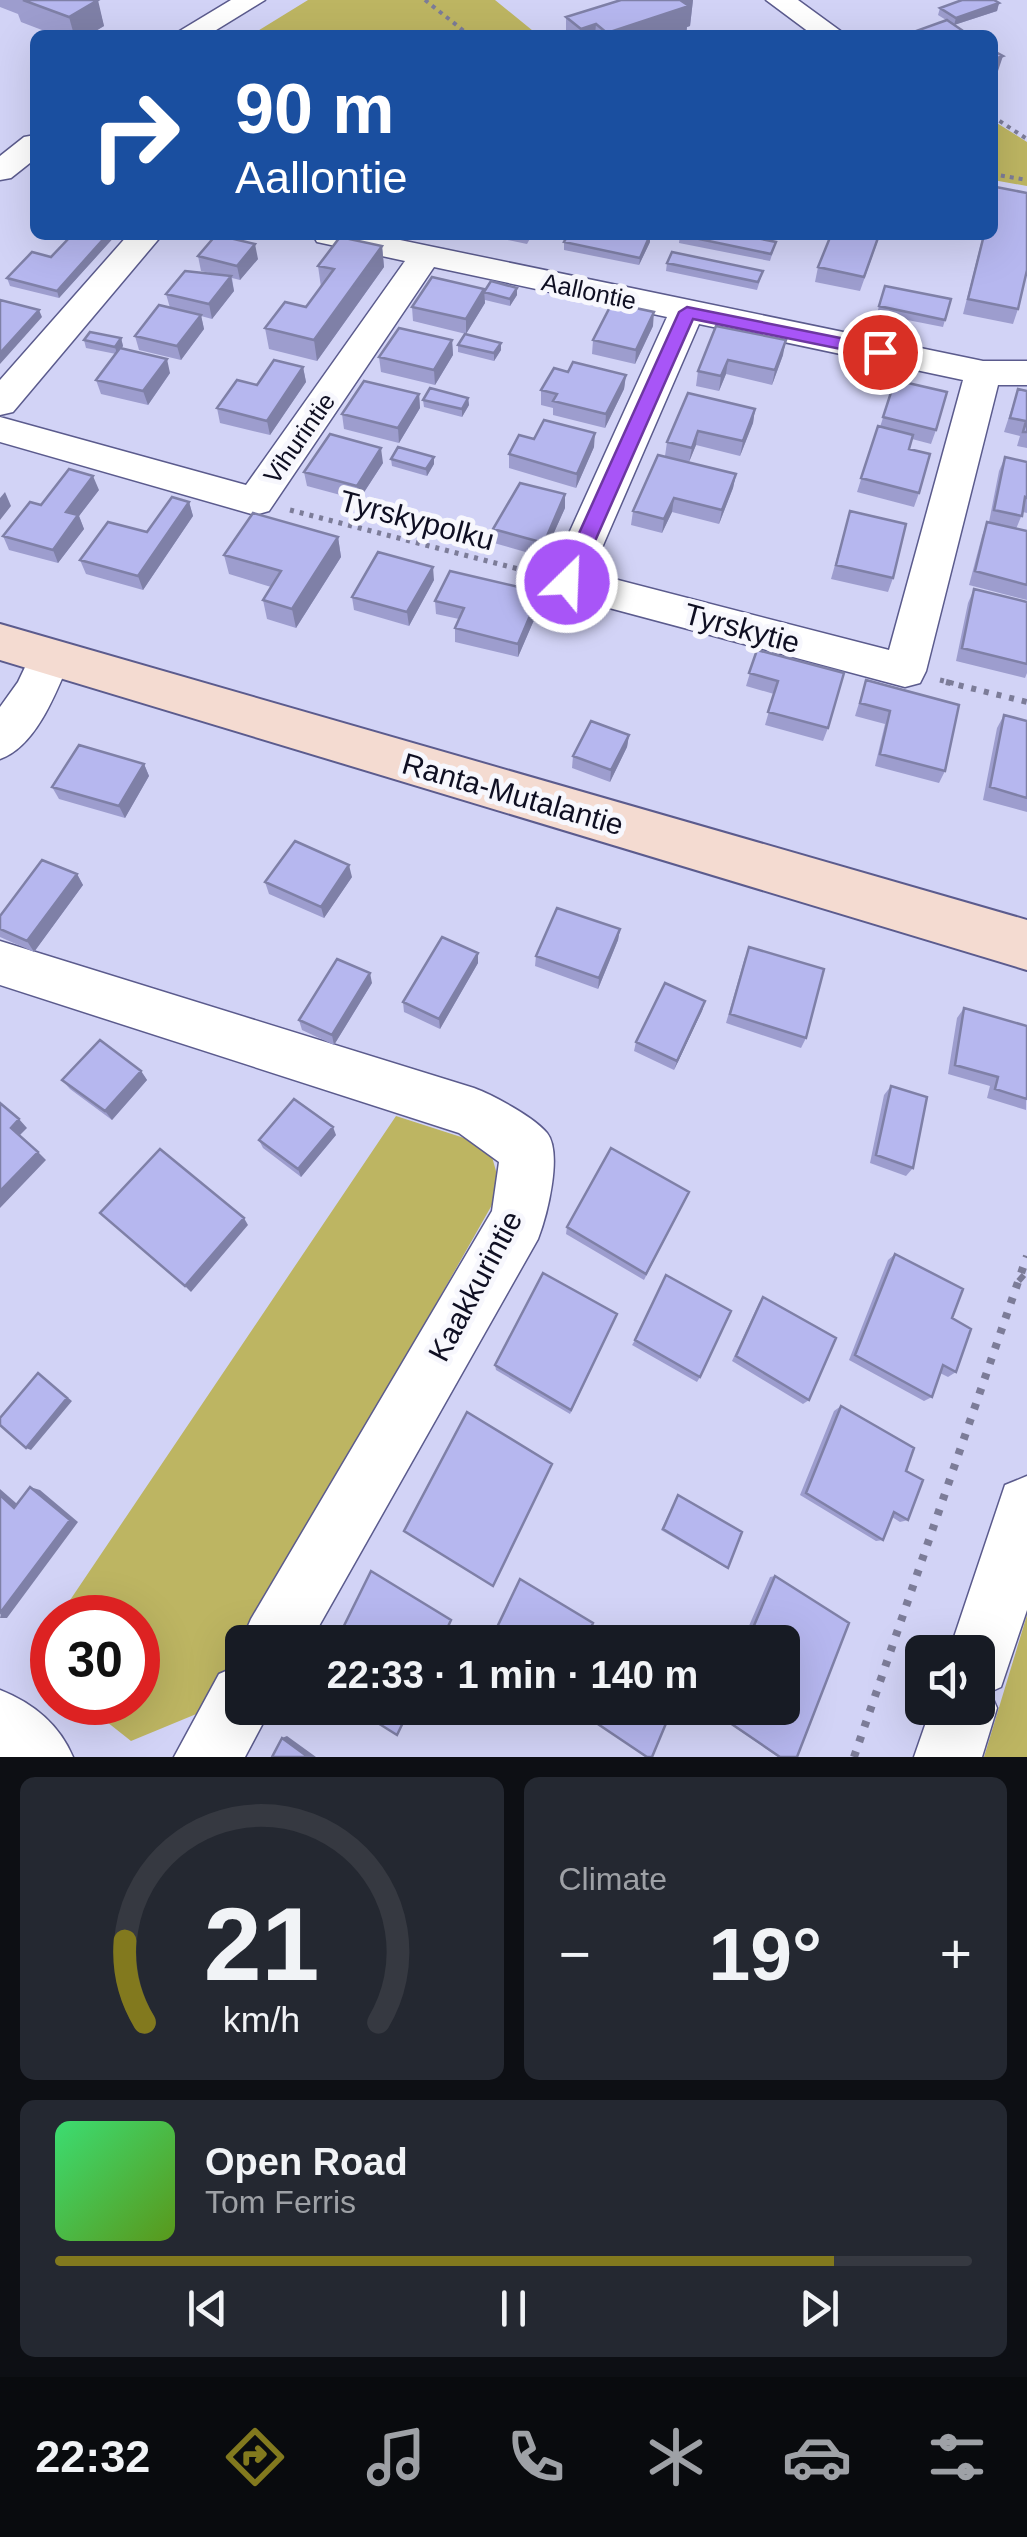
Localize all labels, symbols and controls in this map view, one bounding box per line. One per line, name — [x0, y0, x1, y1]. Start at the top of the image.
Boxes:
icon: right — [70, 70, 200, 200]
text: 90 m — [235, 70, 395, 148]
text: Aallontie — [235, 152, 408, 203]
street label: Aallontie — [539, 267, 639, 315]
pin — [838, 310, 923, 395]
icon: arrive — [853, 325, 908, 380]
street label: Vihurintie — [258, 387, 340, 489]
street label: Tyrskypolku — [336, 484, 498, 556]
position arrow — [515, 530, 619, 634]
street label: Tyrskytie — [681, 597, 803, 659]
street label: Ranta-Mutalantie — [399, 747, 627, 841]
street label: Kaakkurintie — [422, 1205, 528, 1367]
speed limit sign: 30 — [30, 1595, 160, 1725]
map controls — [905, 1635, 995, 1725]
button: sound — [905, 1635, 995, 1725]
text: 22:33 · 1 min · 140 m — [327, 1654, 698, 1696]
text: Climate — [559, 1861, 667, 1897]
text: 21 — [204, 1886, 320, 2002]
text: 19° — [709, 1912, 822, 1996]
text: − — [559, 1923, 591, 1985]
text: + — [940, 1923, 972, 1985]
text: km/h — [223, 2000, 300, 2040]
text: Open Road — [205, 2141, 408, 2183]
text: Tom Ferris — [205, 2184, 356, 2220]
icon: previous — [180, 2281, 235, 2336]
icon: pause — [486, 2281, 541, 2336]
icon: next — [792, 2281, 847, 2336]
icon: directions — [220, 2422, 290, 2492]
icon: music — [361, 2422, 431, 2492]
icon: phone — [501, 2422, 571, 2492]
icon: climate — [641, 2422, 711, 2492]
icon: car — [782, 2422, 852, 2492]
icon: filters — [922, 2422, 992, 2492]
text: 22:32 — [35, 2431, 150, 2482]

